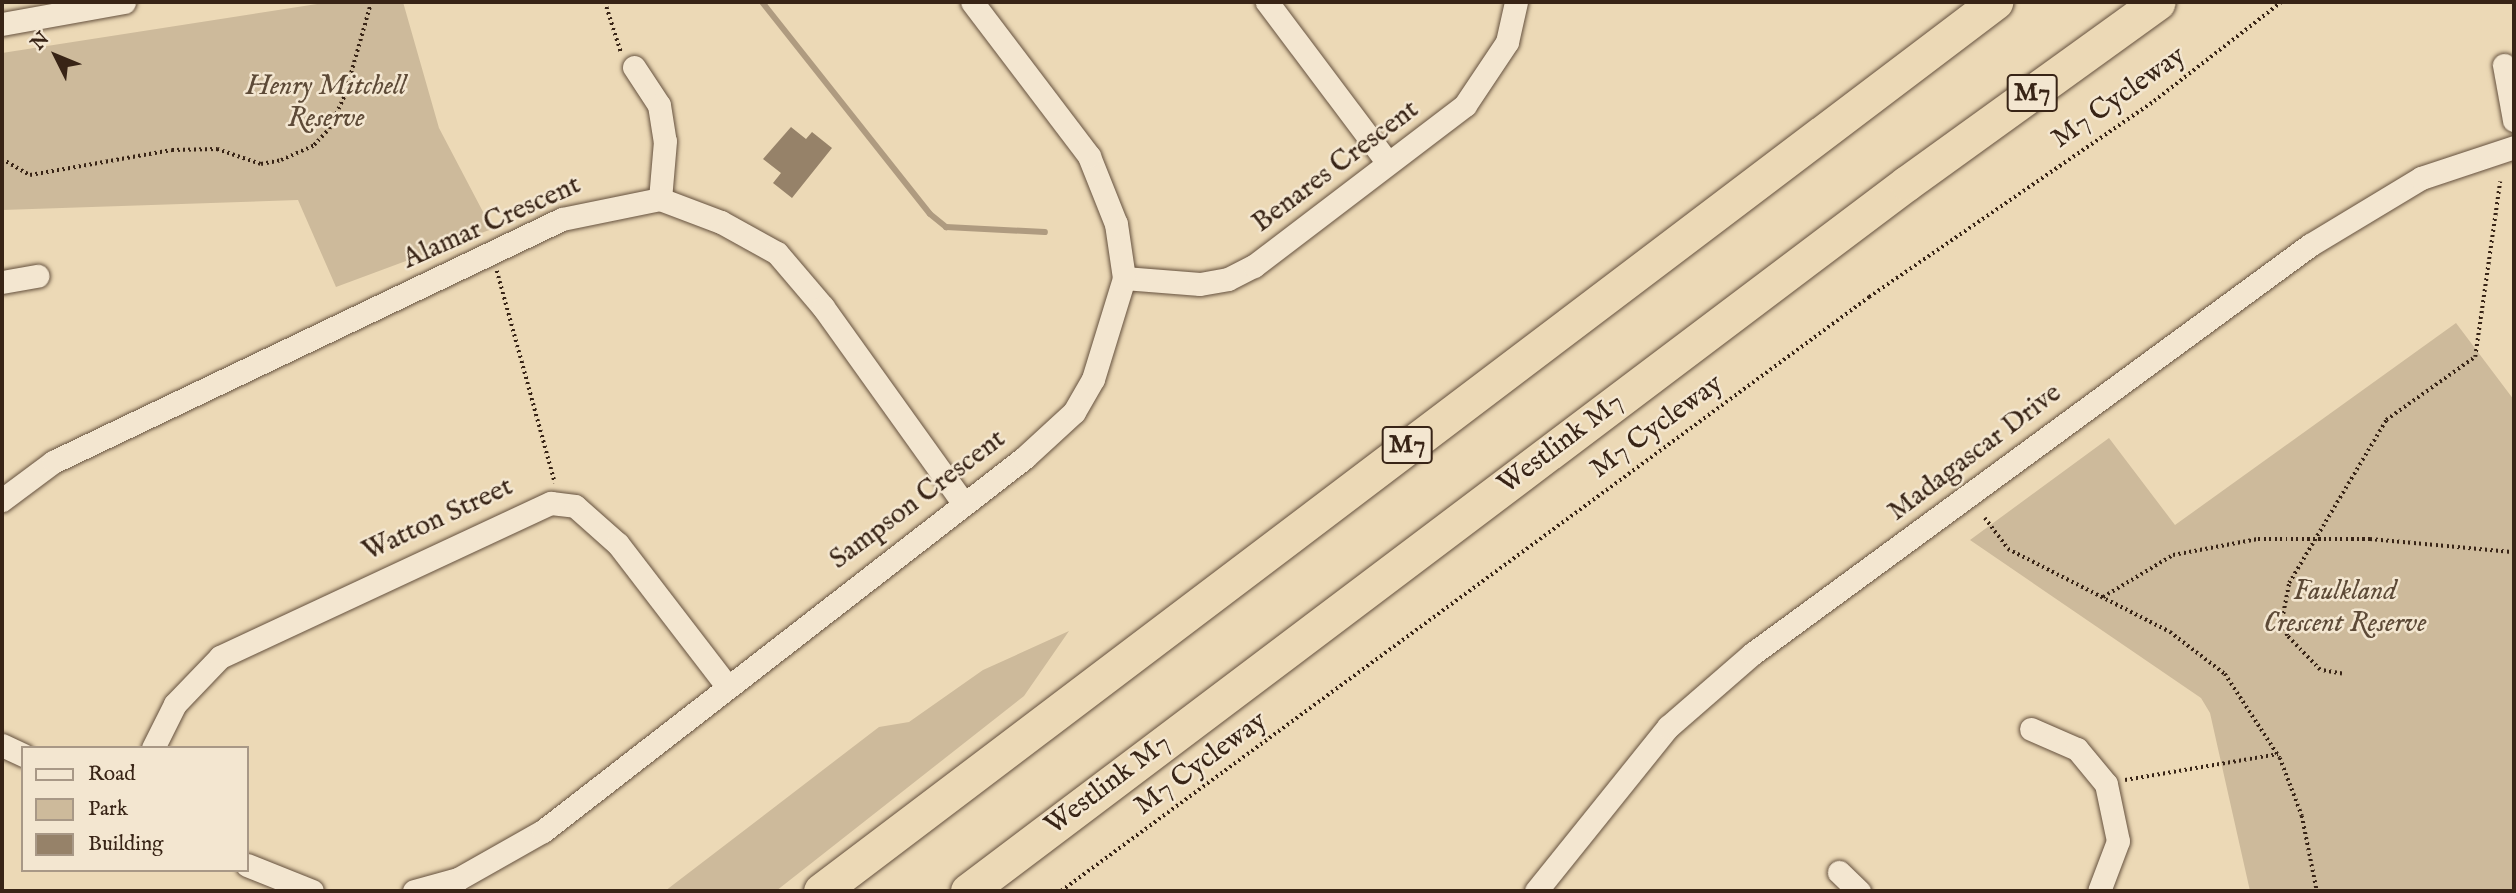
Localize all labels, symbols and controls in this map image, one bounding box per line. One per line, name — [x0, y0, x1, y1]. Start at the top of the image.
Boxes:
north arrow — [21, 21, 91, 91]
text: N — [26, 27, 55, 56]
street label: M7 Cycleway — [2046, 40, 2192, 156]
park label: Henry Mitchell Reserve — [246, 70, 406, 136]
road number: M7 — [2006, 71, 2058, 116]
street label: Benares Crescent — [1246, 93, 1426, 241]
street label: Alamar Crescent — [398, 169, 586, 277]
street label: M7 Cycleway — [1584, 368, 1730, 486]
street label: Madagascar Drive — [1882, 377, 2068, 529]
street label: Westlink M7 — [1492, 386, 1630, 502]
road number: M7 — [1381, 422, 1433, 467]
street label: Sampson Crescent — [824, 423, 1012, 577]
street label: Watton Street — [358, 471, 518, 569]
park label: Faulkland Crescent Reserve — [2264, 575, 2426, 641]
street label: M7 Cycleway — [1128, 705, 1274, 823]
street label: Westlink M7 — [1039, 727, 1177, 843]
legend — [21, 746, 248, 872]
text: Road — [88, 761, 135, 788]
text: Park — [88, 796, 128, 823]
text: Building — [88, 831, 163, 858]

